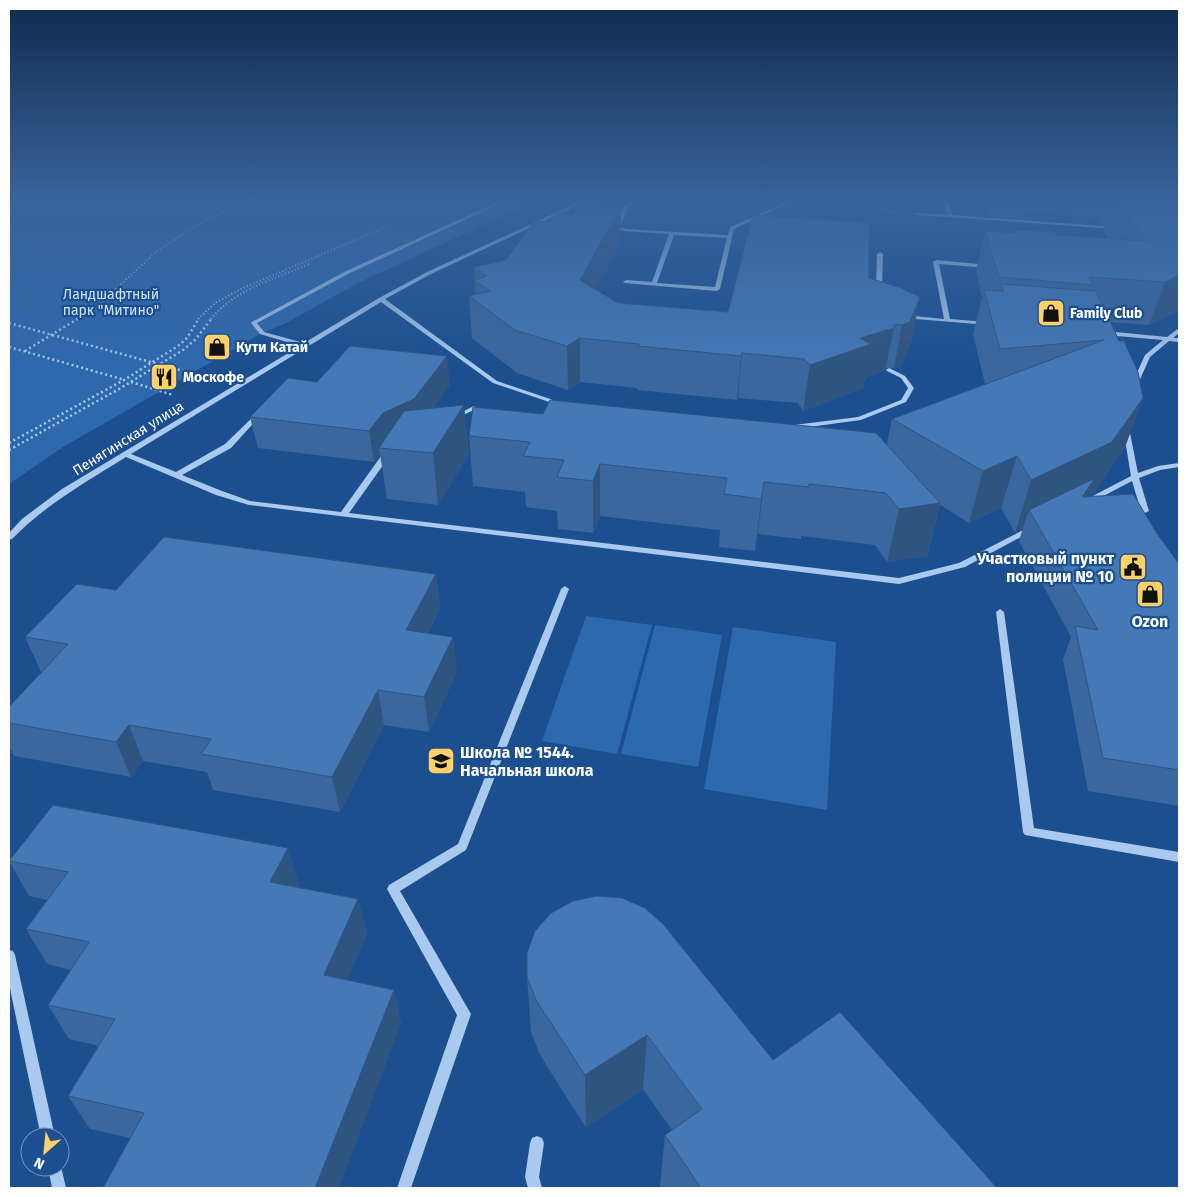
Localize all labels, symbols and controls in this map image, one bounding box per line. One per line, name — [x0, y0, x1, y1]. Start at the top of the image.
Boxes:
park label: Ландшафтный парк "Митино" — [63, 286, 159, 319]
shop icon: Family Club — [1036, 298, 1066, 328]
place label: Family Club — [1070, 305, 1142, 322]
shop icon: Кути Катай — [202, 332, 232, 362]
place label: Кути Катай — [236, 339, 308, 356]
restaurant icon: Москофе — [149, 362, 179, 392]
place label: Москофе — [183, 369, 244, 386]
street label: Пенягинская улица — [70, 397, 187, 479]
place label: Участковый пункт полиции № 10 — [976, 549, 1114, 586]
public building icon: Участковый пункт полиции № 10 — [1118, 552, 1148, 582]
shop icon: Ozon — [1135, 579, 1165, 609]
place label: Ozon — [1132, 612, 1168, 631]
place label: Школа № 1544. Начальная школа — [460, 743, 594, 780]
school or university icon: Школа № 1544. Начальная школа — [426, 746, 456, 776]
north arrow — [20, 1127, 70, 1177]
text: N — [31, 1153, 47, 1173]

